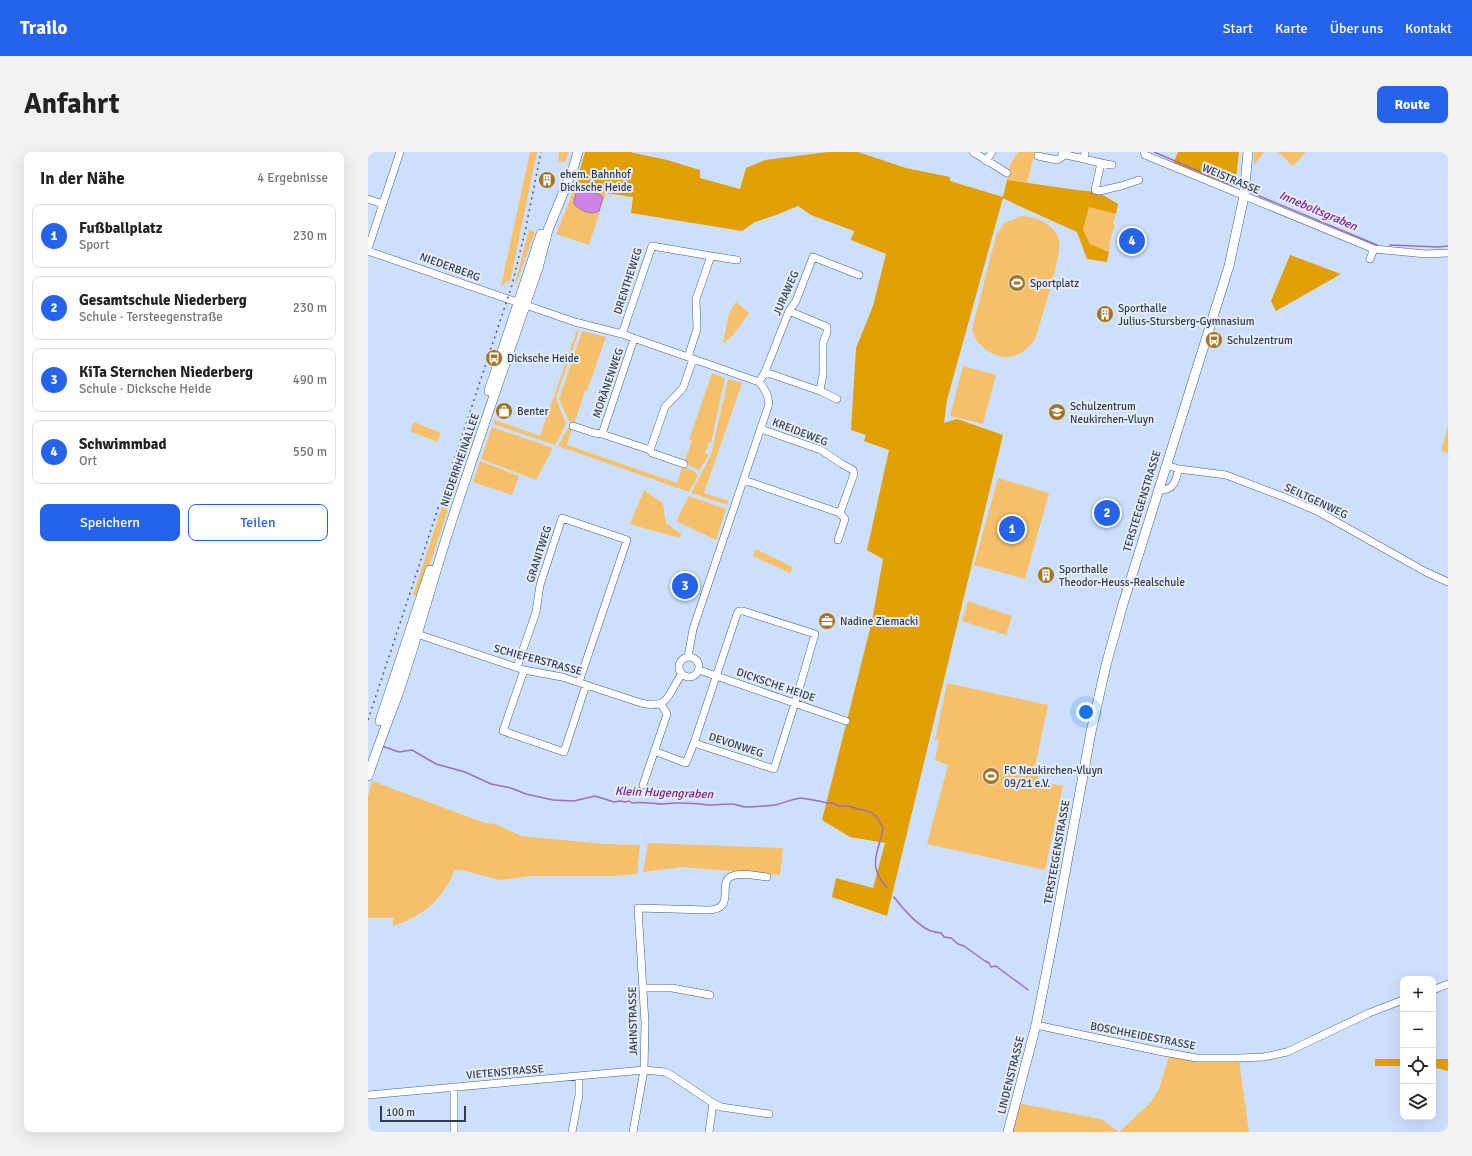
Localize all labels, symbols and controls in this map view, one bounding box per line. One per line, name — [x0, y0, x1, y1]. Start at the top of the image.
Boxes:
text: Trailo — [20, 16, 67, 40]
text: Start — [1223, 20, 1253, 37]
text: Karte — [1275, 20, 1308, 37]
text: Über uns — [1330, 20, 1383, 37]
text: Kontakt — [1405, 20, 1452, 37]
button: Route — [1377, 86, 1448, 123]
text: Anfahrt — [24, 87, 120, 121]
street label: WEISTRASSE — [1200, 161, 1262, 197]
text: In der Nähe — [40, 168, 125, 189]
place label: ehem. Bahnhof Dicksche Heide — [560, 168, 632, 194]
text: 4 Ergebnisse — [257, 170, 328, 186]
building icon: ehem. Bahnhof Dicksche Heide — [537, 170, 557, 190]
water label: Inneboltsgraben — [1277, 188, 1360, 234]
text: Fußballplatz — [79, 219, 163, 237]
pin: 4 — [1119, 226, 1145, 256]
text: 1 — [50, 228, 58, 244]
text: 230 m — [293, 228, 327, 244]
text: Sport — [79, 237, 109, 253]
street label: DRENTHEWEG — [611, 246, 645, 316]
street label: NIEDERBERG — [418, 250, 482, 284]
street label: JURAWEG — [770, 268, 802, 318]
sports icon: Sportplatz — [1007, 273, 1027, 293]
place label: Sportplatz — [1030, 277, 1079, 290]
text: Gesamtschule Niederberg — [79, 291, 247, 309]
text: 2 — [50, 300, 58, 316]
text: 230 m — [293, 300, 327, 316]
place label: Sporthalle Julius-Stursberg-Gymnasium — [1118, 302, 1255, 328]
building icon: Sporthalle Julius-Stursberg-Gymnasium — [1095, 304, 1115, 324]
text: Schule · Tersteegenstraße — [79, 309, 223, 325]
bus stop icon: Schulzentrum — [1204, 330, 1224, 350]
place label: Schulzentrum — [1227, 334, 1293, 347]
street label: MORÄNENWEG — [589, 346, 626, 420]
bus stop icon: Dicksche Heide — [484, 348, 504, 368]
place label: Dicksche Heide — [507, 352, 579, 365]
text: KiTa Sternchen Niederberg — [79, 363, 253, 381]
text: 3 — [50, 372, 58, 388]
text: 490 m — [293, 372, 327, 388]
text: Schule · Dicksche Heide — [79, 381, 211, 397]
place label: Schulzentrum Neukirchen-Vluyn — [1070, 400, 1154, 426]
shop icon: Benter — [494, 401, 514, 421]
school or university icon: Schulzentrum Neukirchen-Vluyn — [1047, 402, 1067, 422]
place label: Benter — [517, 405, 548, 418]
street label: NIEDERRHEINALLEE — [438, 411, 482, 509]
street label: KREIDEWEG — [770, 415, 830, 449]
text: Schwimmbad — [79, 435, 167, 453]
text: 4 — [50, 444, 58, 460]
text: 550 m — [293, 444, 327, 460]
street label: TERSTEEGENSTRASSE — [1120, 449, 1164, 553]
text: Ort — [79, 453, 97, 469]
street label: SEILTGENWEG — [1282, 481, 1350, 521]
pin: 2 — [1094, 498, 1120, 528]
button: Speichern — [40, 504, 180, 541]
button: Teilen — [188, 504, 328, 541]
pin: 1 — [999, 514, 1025, 544]
street label: GRANITWEG — [524, 524, 554, 584]
place label: Sporthalle Theodor-Heuss-Realschule — [1059, 563, 1185, 589]
building icon: Sporthalle Theodor-Heuss-Realschule — [1036, 565, 1056, 585]
pin: 3 — [672, 571, 698, 601]
office icon: Nadine Ziemacki — [817, 611, 837, 631]
place label: Nadine Ziemacki — [840, 615, 918, 628]
street label: SCHIEFERSTRASSE — [492, 642, 584, 678]
street label: DICKSCHE HEIDE — [735, 665, 817, 705]
your location — [1076, 702, 1096, 722]
street label: DEVONWEG — [707, 730, 765, 760]
place label: FC Neukirchen-Vluyn 09/21 e.V. — [1004, 764, 1103, 790]
sports icon: FC Neukirchen-Vluyn 09/21 e.V. — [981, 766, 1001, 786]
water label: Klein Hugengraben — [615, 784, 714, 802]
street label: TERSTEEGENSTRASSE — [1041, 799, 1073, 905]
map controls — [1400, 976, 1436, 1120]
button: + — [1400, 976, 1436, 1012]
street label: JAHNSTRASSE — [626, 986, 640, 1056]
button: − — [1400, 1012, 1436, 1048]
street label: BOSCHHEIDESTRASSE — [1089, 1019, 1197, 1053]
street label: LINDENSTRASSE — [995, 1035, 1027, 1115]
button: locate — [1400, 1048, 1436, 1084]
street label: VIETENSTRASSE — [466, 1062, 544, 1082]
button: layers — [1400, 1084, 1436, 1120]
scale bar — [380, 1104, 466, 1123]
text: 100 m — [386, 1106, 415, 1119]

